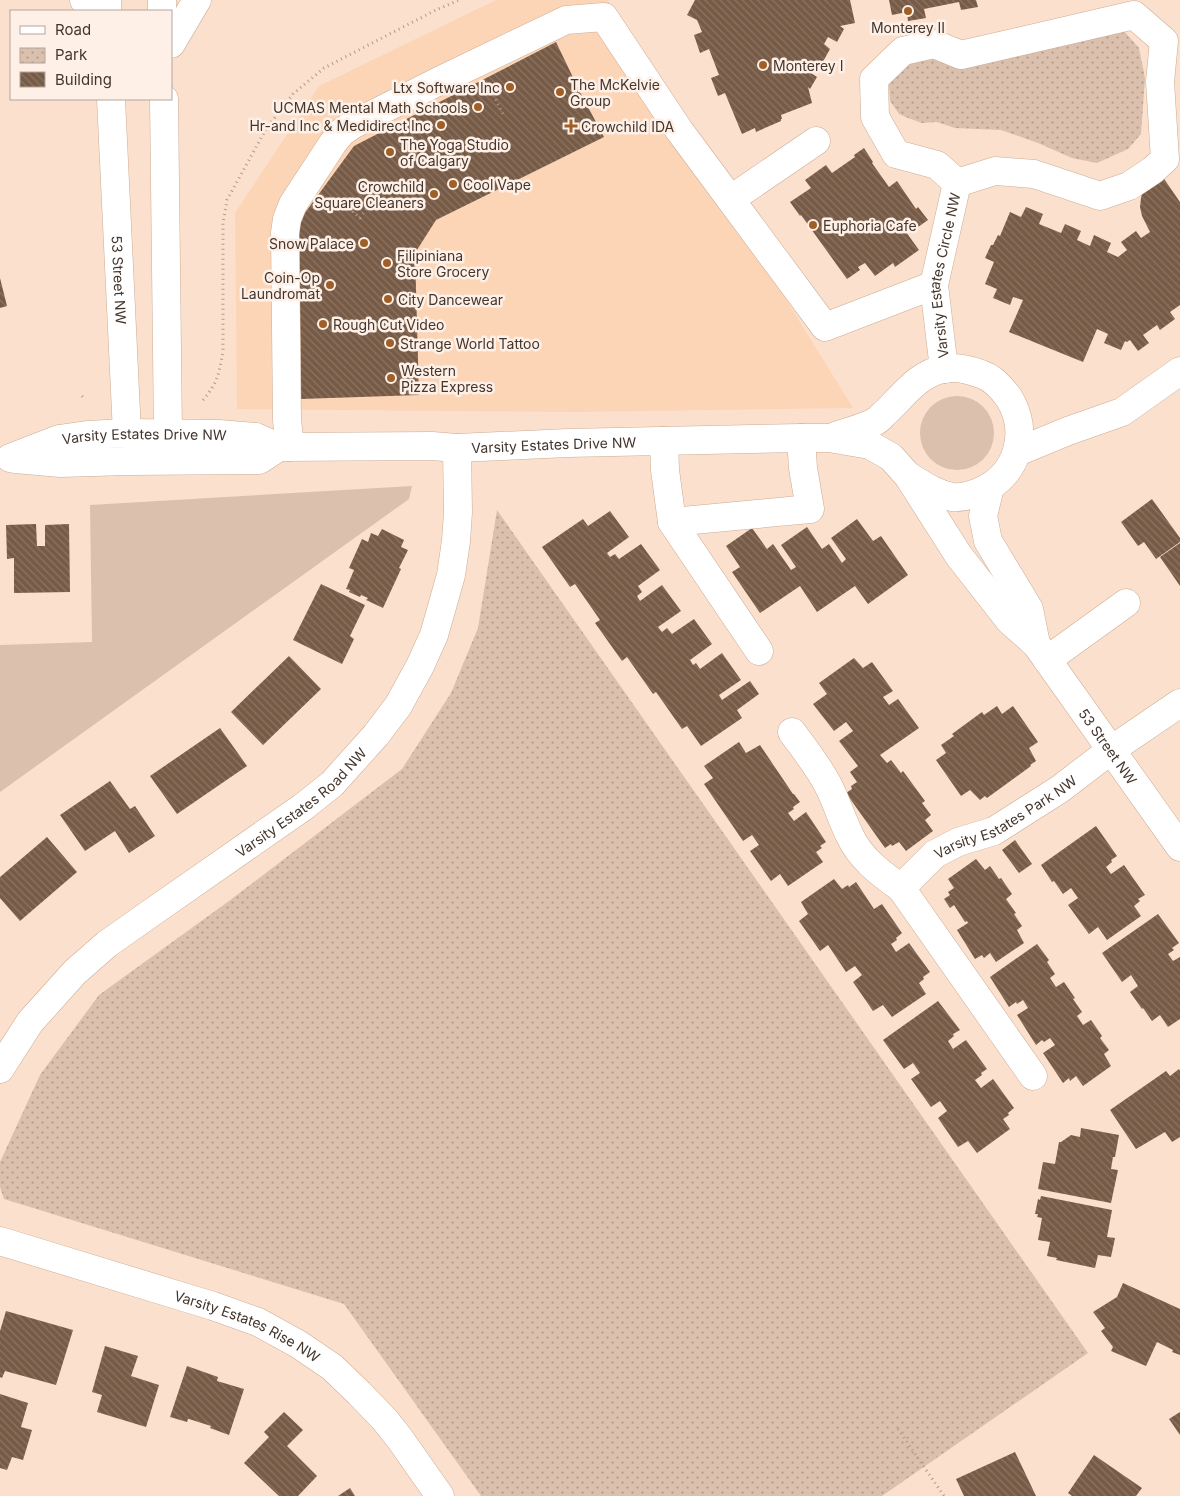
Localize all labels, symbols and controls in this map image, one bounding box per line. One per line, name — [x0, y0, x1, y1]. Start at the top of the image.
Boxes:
marker: Monterey II — [902, 5, 914, 17]
legend — [10, 10, 172, 100]
place label: Monterey II — [871, 19, 945, 36]
text: Road — [55, 20, 91, 39]
text: Park — [55, 45, 88, 64]
place label: Monterey I — [773, 57, 843, 74]
marker: Monterey I — [757, 59, 769, 71]
text: Building — [55, 70, 112, 89]
place label: The McKelvie Group — [570, 76, 660, 109]
place label: Ltx Software Inc — [393, 79, 500, 96]
marker: Ltx Software Inc — [504, 81, 516, 93]
marker: The McKelvie Group — [554, 86, 566, 98]
place label: UCMAS Mental Math Schools — [273, 99, 468, 116]
marker: UCMAS Mental Math Schools — [472, 101, 484, 113]
place label: Hr-and Inc & Medidirect Inc — [249, 117, 431, 134]
place label: Crowchild IDA — [581, 118, 675, 135]
marker: Hr-and Inc & Medidirect Inc — [435, 119, 447, 131]
marker: Crowchild IDA — [565, 120, 577, 132]
place label: The Yoga Studio of Calgary — [400, 136, 509, 169]
marker: The Yoga Studio of Calgary — [384, 146, 396, 158]
place label: Cool Vape — [463, 176, 531, 193]
place label: Crowchild Square Cleaners — [314, 178, 424, 211]
marker: Cool Vape — [447, 178, 459, 190]
marker: Crowchild Square Cleaners — [428, 188, 440, 200]
street label: Varsity Estates Circle NW — [925, 191, 963, 359]
place label: Euphoria Cafe — [823, 217, 917, 234]
marker: Euphoria Cafe — [807, 219, 819, 231]
street label: 53 Street NW — [109, 235, 130, 325]
place label: Snow Palace — [269, 235, 354, 252]
marker: Snow Palace — [358, 237, 370, 249]
place label: Filipiniana Store Grocery — [397, 247, 489, 280]
marker: Filipiniana Store Grocery — [381, 257, 393, 269]
place label: Coin-Op Laundromat — [241, 269, 320, 302]
marker: Coin-Op Laundromat — [324, 279, 336, 291]
place label: City Dancewear — [398, 291, 503, 308]
marker: City Dancewear — [382, 293, 394, 305]
place label: Rough Cut Video — [333, 316, 444, 333]
marker: Rough Cut Video — [317, 318, 329, 330]
place label: Strange World Tattoo — [400, 335, 540, 352]
marker: Strange World Tattoo — [384, 337, 396, 349]
place label: Western Pizza Express — [401, 362, 493, 395]
marker: Western Pizza Express — [385, 372, 397, 384]
street label: Varsity Estates Drive NW — [61, 425, 227, 447]
street label: Varsity Estates Drive NW — [471, 433, 637, 456]
street label: 53 Street NW — [1076, 705, 1141, 787]
street label: Varsity Estates Road NW — [232, 744, 369, 860]
street label: Varsity Estates Park NW — [931, 771, 1080, 862]
street label: Varsity Estates Rise NW — [172, 1286, 324, 1365]

